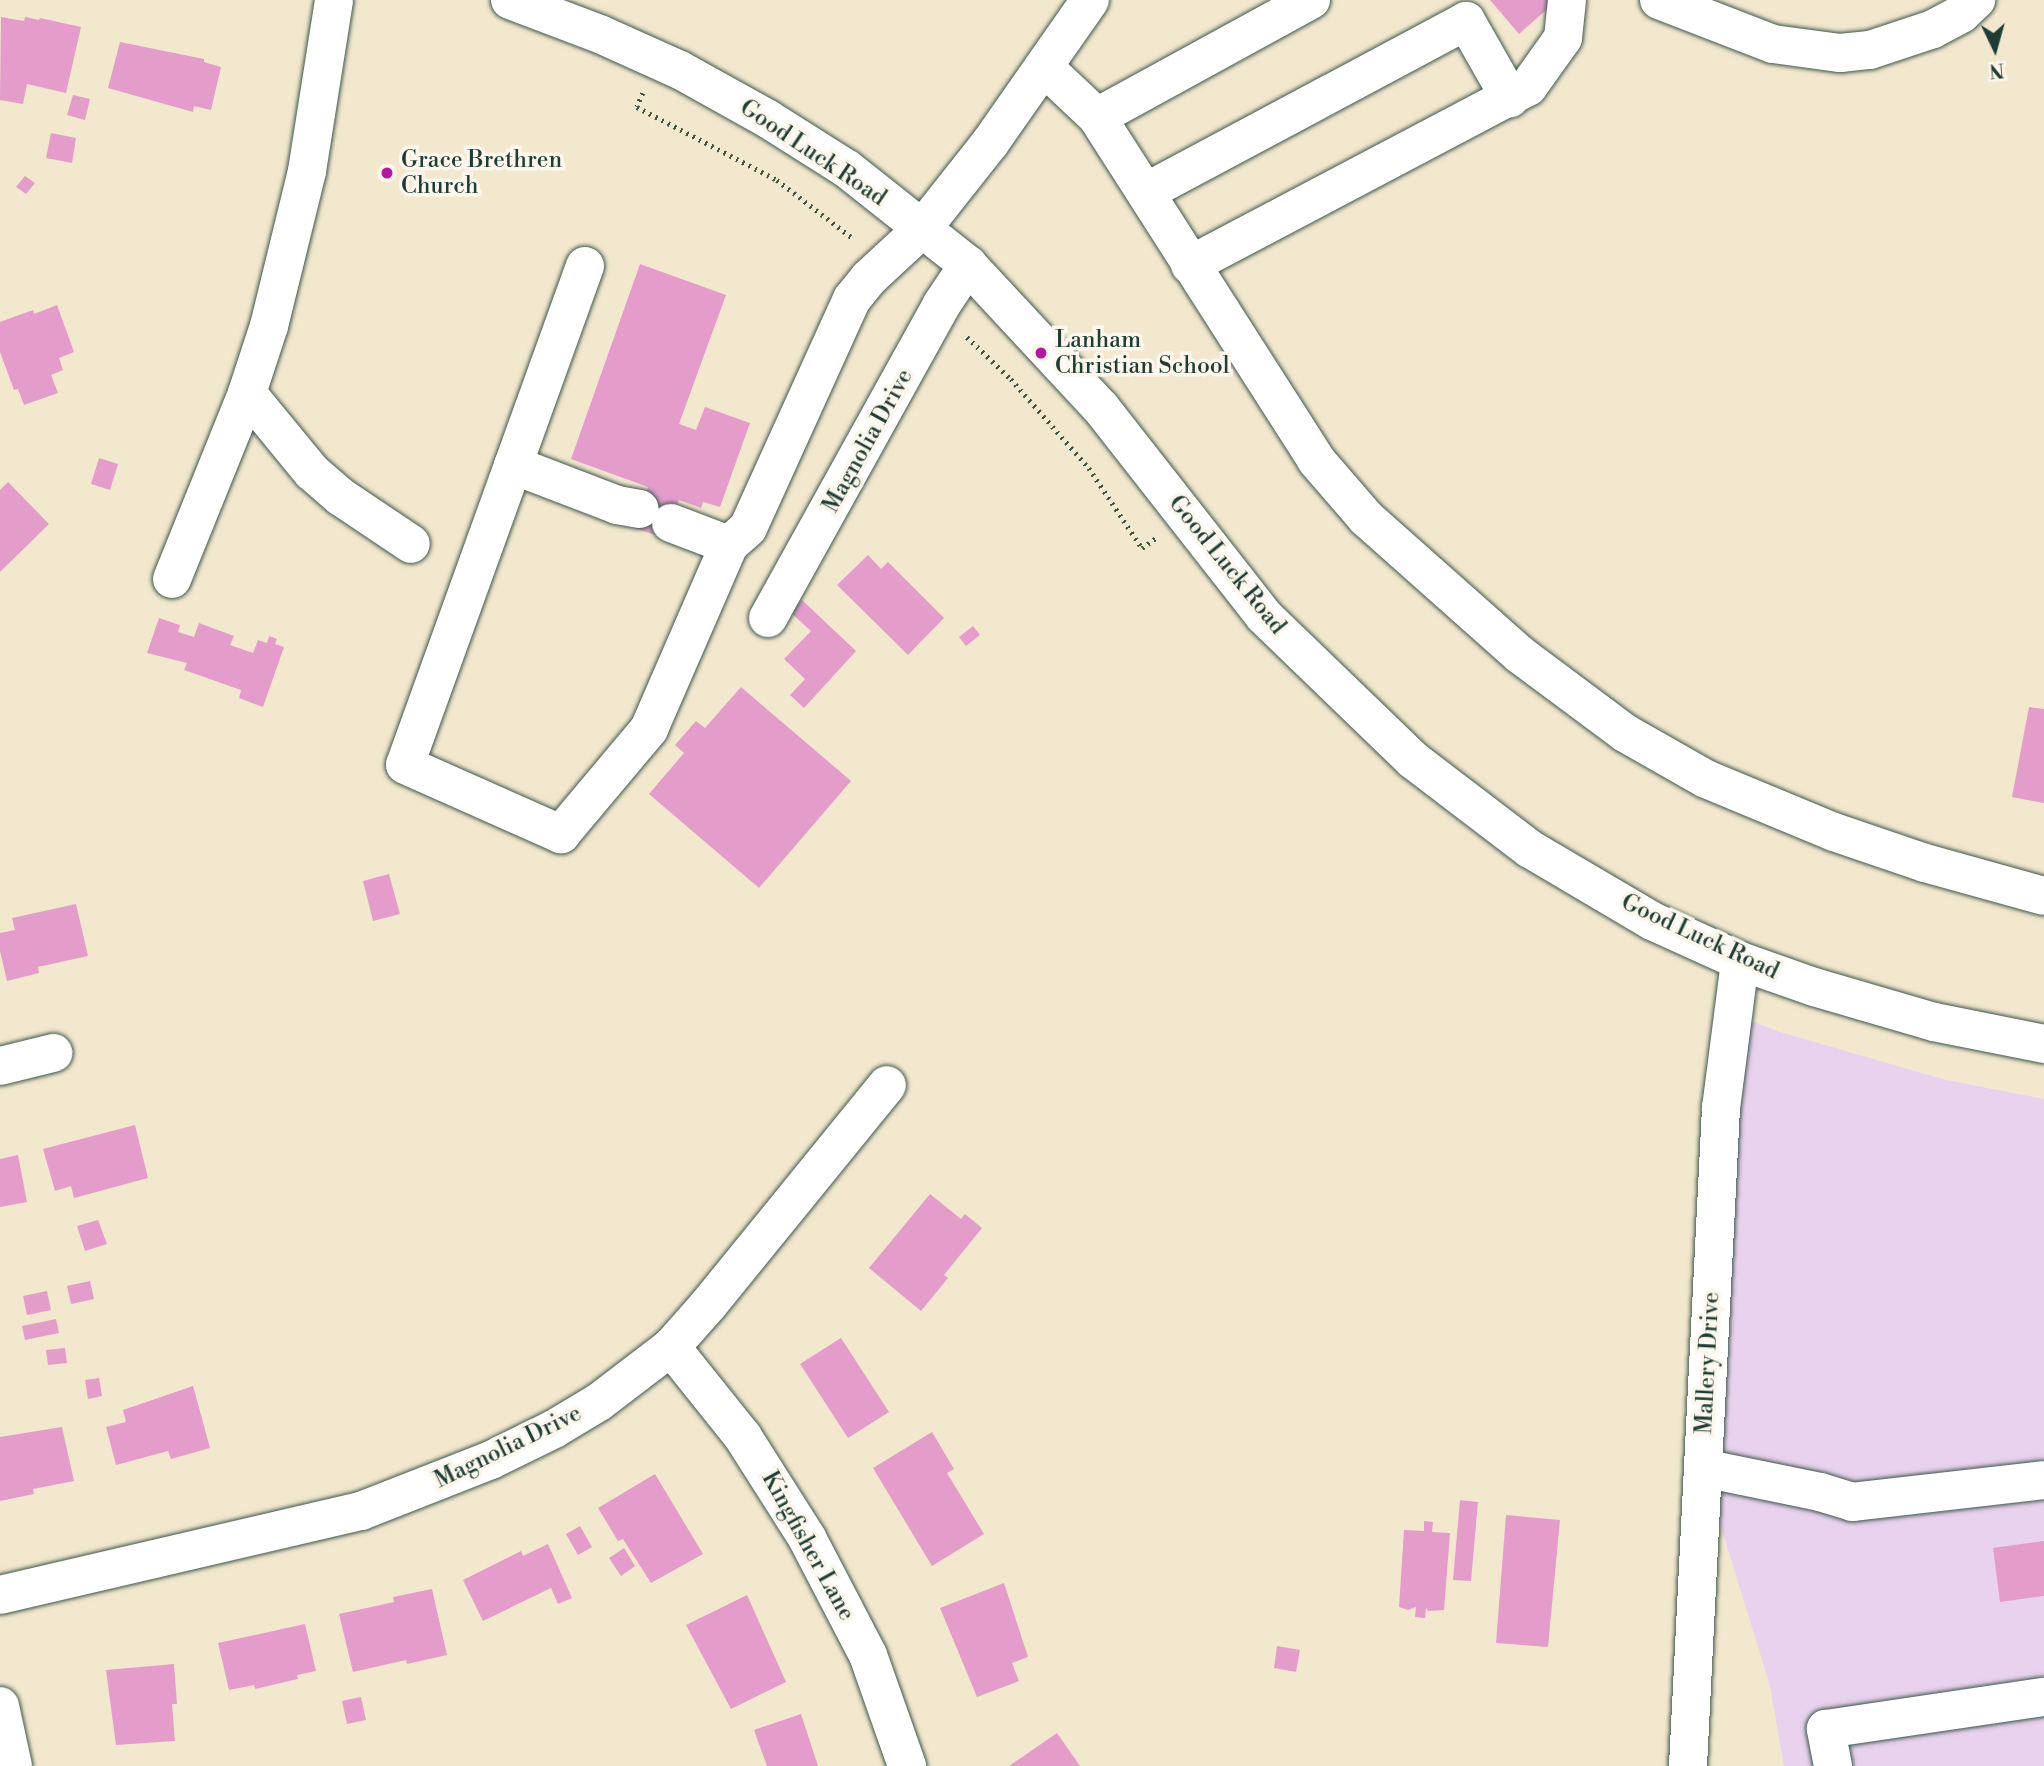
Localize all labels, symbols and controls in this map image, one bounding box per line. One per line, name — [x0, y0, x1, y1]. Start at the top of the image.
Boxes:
north arrow — [1960, 14, 2030, 84]
text: N — [1988, 57, 2005, 83]
street label: Good Luck Road — [735, 94, 891, 212]
place label: Grace Brethren Church — [401, 146, 562, 200]
marker: Grace Brethren Church — [379, 165, 395, 181]
place label: Lanham Christian School — [1055, 326, 1230, 380]
marker: Lanham Christian School — [1033, 345, 1049, 361]
street label: Magnolia Drive — [817, 364, 919, 518]
street label: Good Luck Road — [1163, 490, 1291, 640]
street label: Good Luck Road — [1617, 888, 1783, 986]
street label: Mallery Drive — [1690, 1291, 1726, 1435]
street label: Magnolia Drive — [430, 1400, 586, 1494]
street label: Kingfisher Lane — [756, 1467, 860, 1625]

